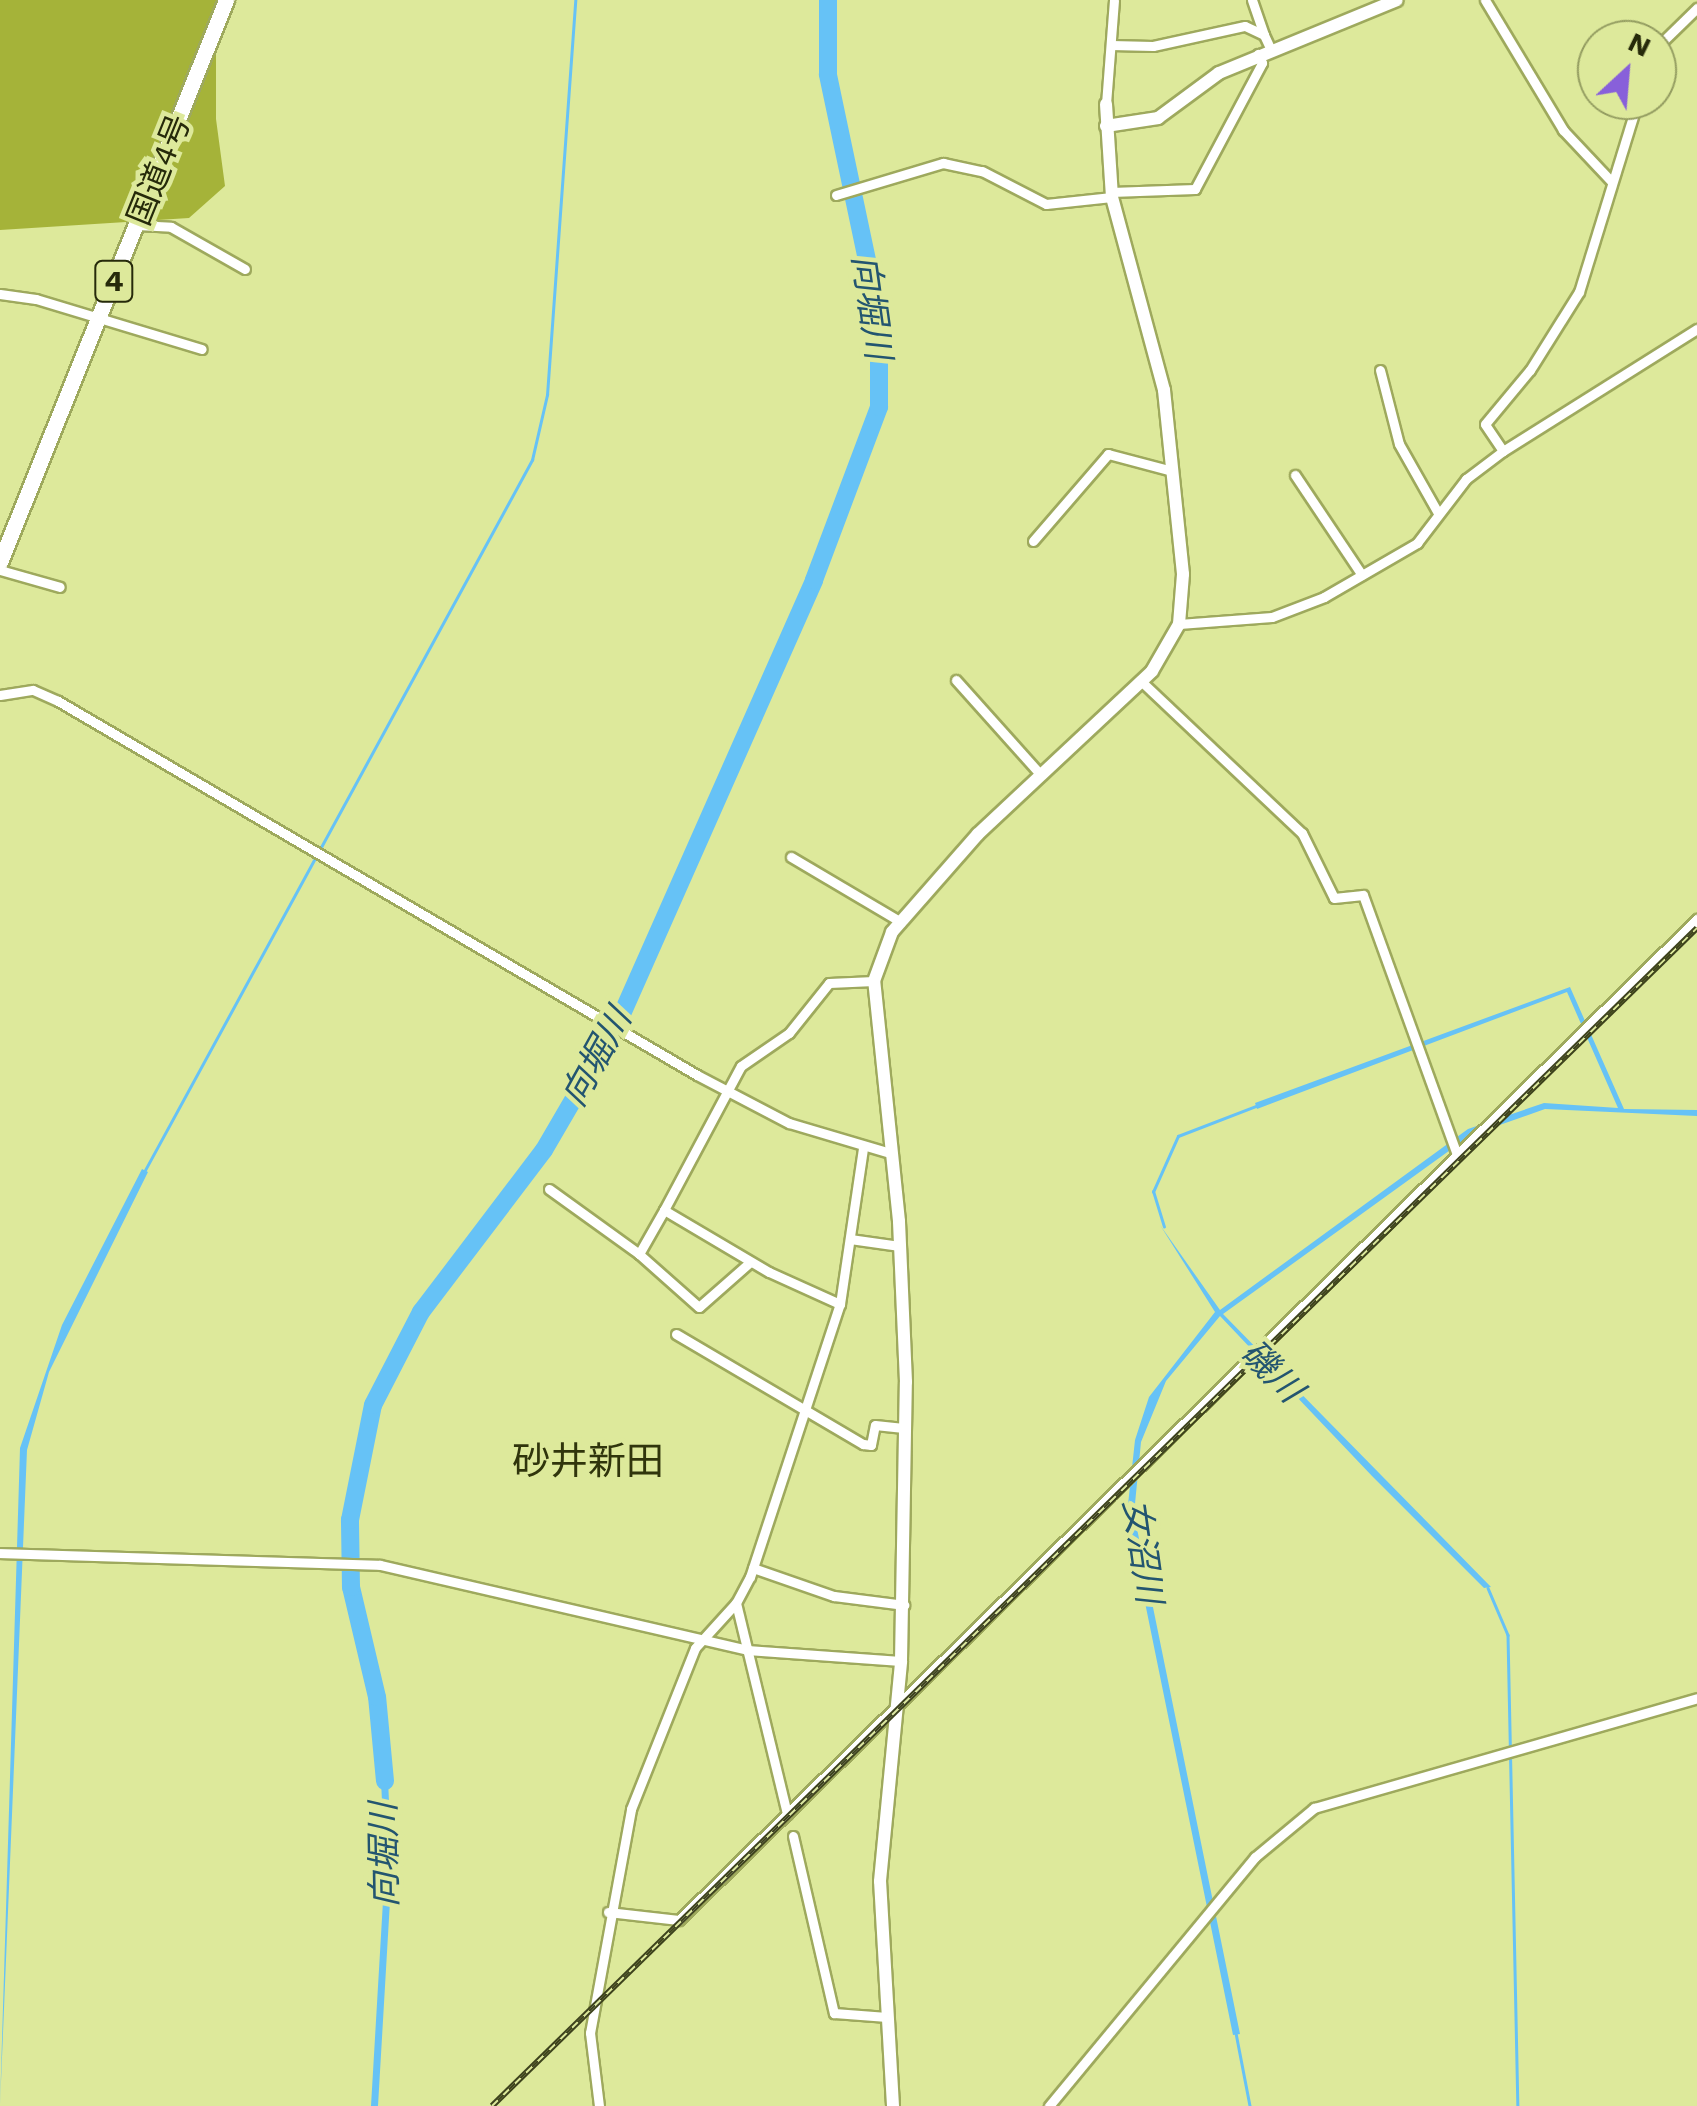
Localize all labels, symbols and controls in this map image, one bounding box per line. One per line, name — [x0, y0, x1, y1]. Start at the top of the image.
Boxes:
north arrow — [1577, 20, 1677, 120]
text: N — [1623, 25, 1656, 64]
street label: 国道4号 — [120, 109, 198, 231]
water label: 向堀川 — [844, 252, 900, 362]
road number: 4 — [94, 256, 134, 306]
water label: 向堀川 — [552, 1001, 640, 1113]
water label: 磯川 — [1232, 1331, 1312, 1411]
district label: 砂井新田 — [512, 1439, 664, 1485]
water label: 女沼川 — [1115, 1496, 1171, 1606]
water label: 向堀川 — [362, 1802, 406, 1908]

